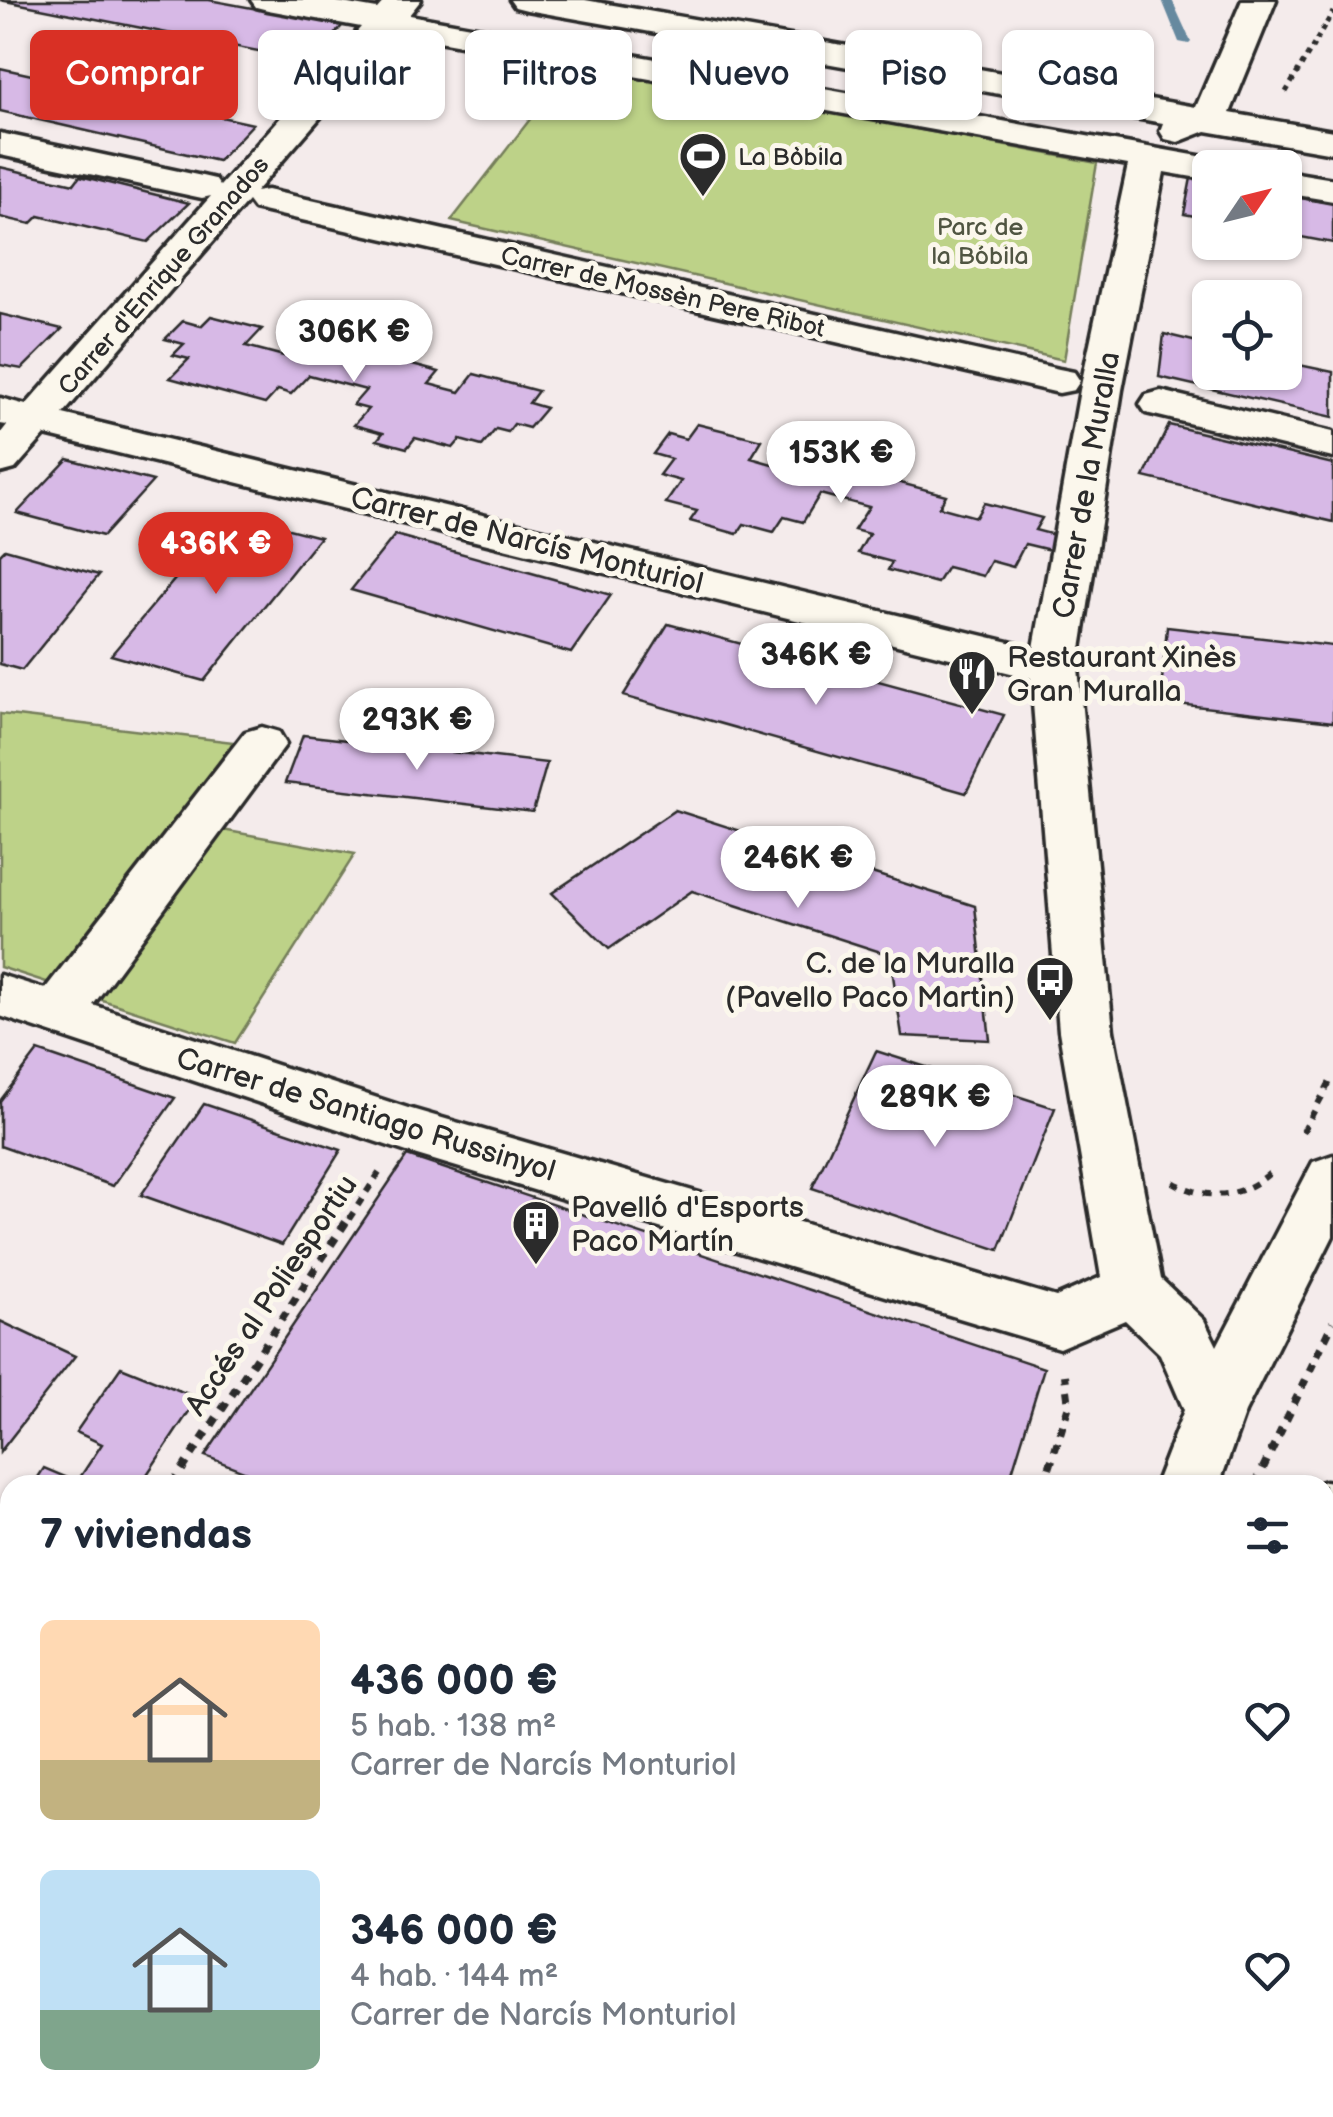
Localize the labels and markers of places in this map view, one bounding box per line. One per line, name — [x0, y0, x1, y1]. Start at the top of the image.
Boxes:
sports icon: La Bòbila — [677, 130, 729, 198]
place label: La Bòbila — [738, 142, 843, 173]
pin: 306K € — [273, 300, 435, 385]
pin: 153K € — [760, 421, 922, 506]
pin: 436K € — [135, 512, 297, 597]
pin: 346K € — [735, 623, 897, 708]
place label: Restaurant Xinès Gran Muralla — [1007, 640, 1237, 710]
restaurant icon: Restaurant Xinès Gran Muralla — [946, 648, 998, 716]
pin: 293K € — [336, 688, 498, 773]
pin: 246K € — [717, 826, 879, 911]
place label: C. de la Muralla (Pavello Paco Martin) — [725, 946, 1015, 1016]
bus stop icon: C. de la Muralla (Pavello Paco Martin) — [1024, 954, 1076, 1022]
pin: 289K € — [854, 1065, 1016, 1150]
place label: Pavelló d'Esports Paco Martín — [571, 1190, 804, 1260]
building icon: Pavelló d'Esports Paco Martín — [510, 1198, 562, 1266]

